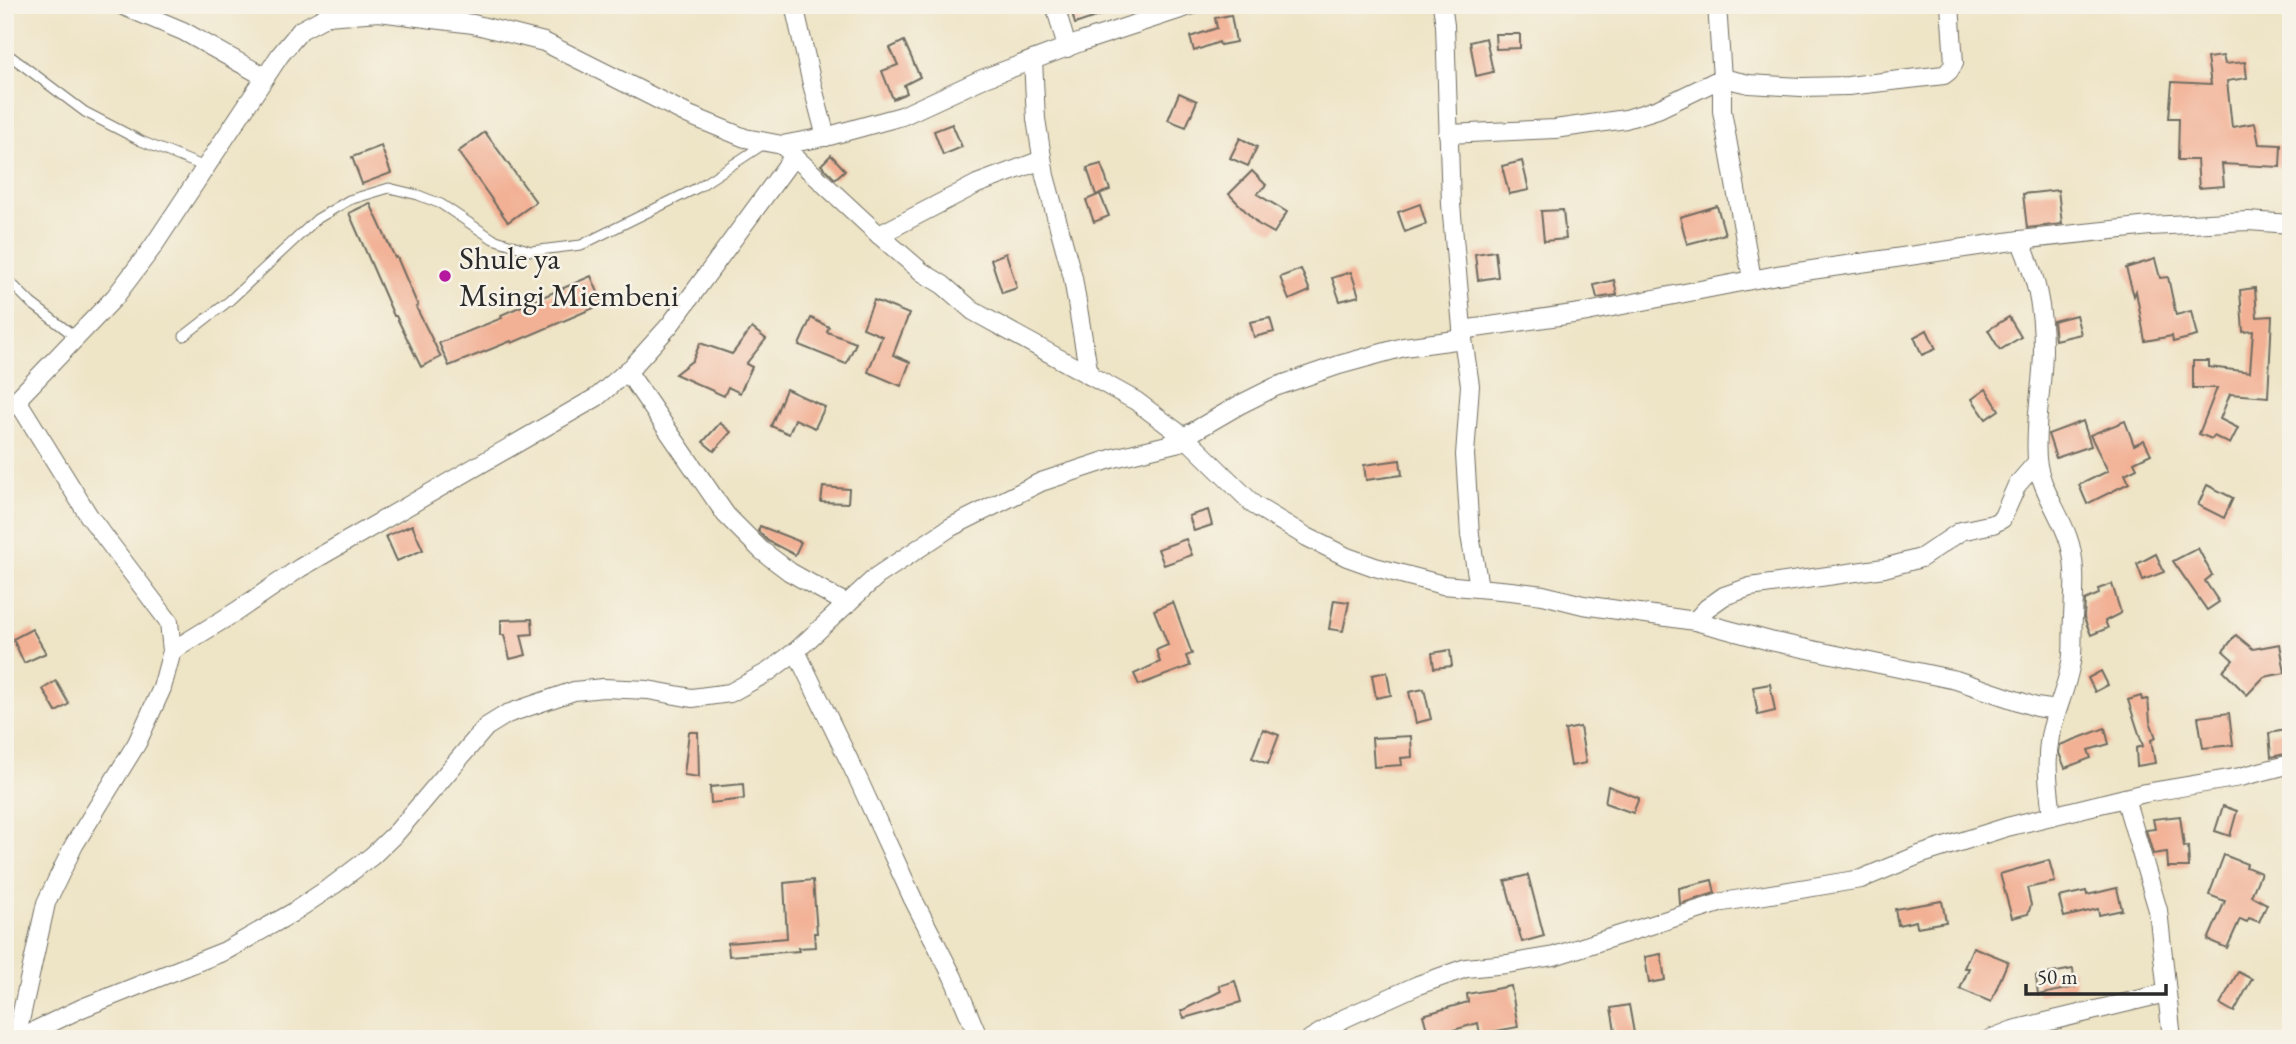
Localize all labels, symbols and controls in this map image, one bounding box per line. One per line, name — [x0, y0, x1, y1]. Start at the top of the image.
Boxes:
place label: Shule ya Msingi Miembeni — [459, 237, 679, 316]
marker: Shule ya Msingi Miembeni — [437, 268, 453, 284]
scale bar — [2026, 953, 2166, 997]
text: 50 m — [2037, 963, 2078, 990]

